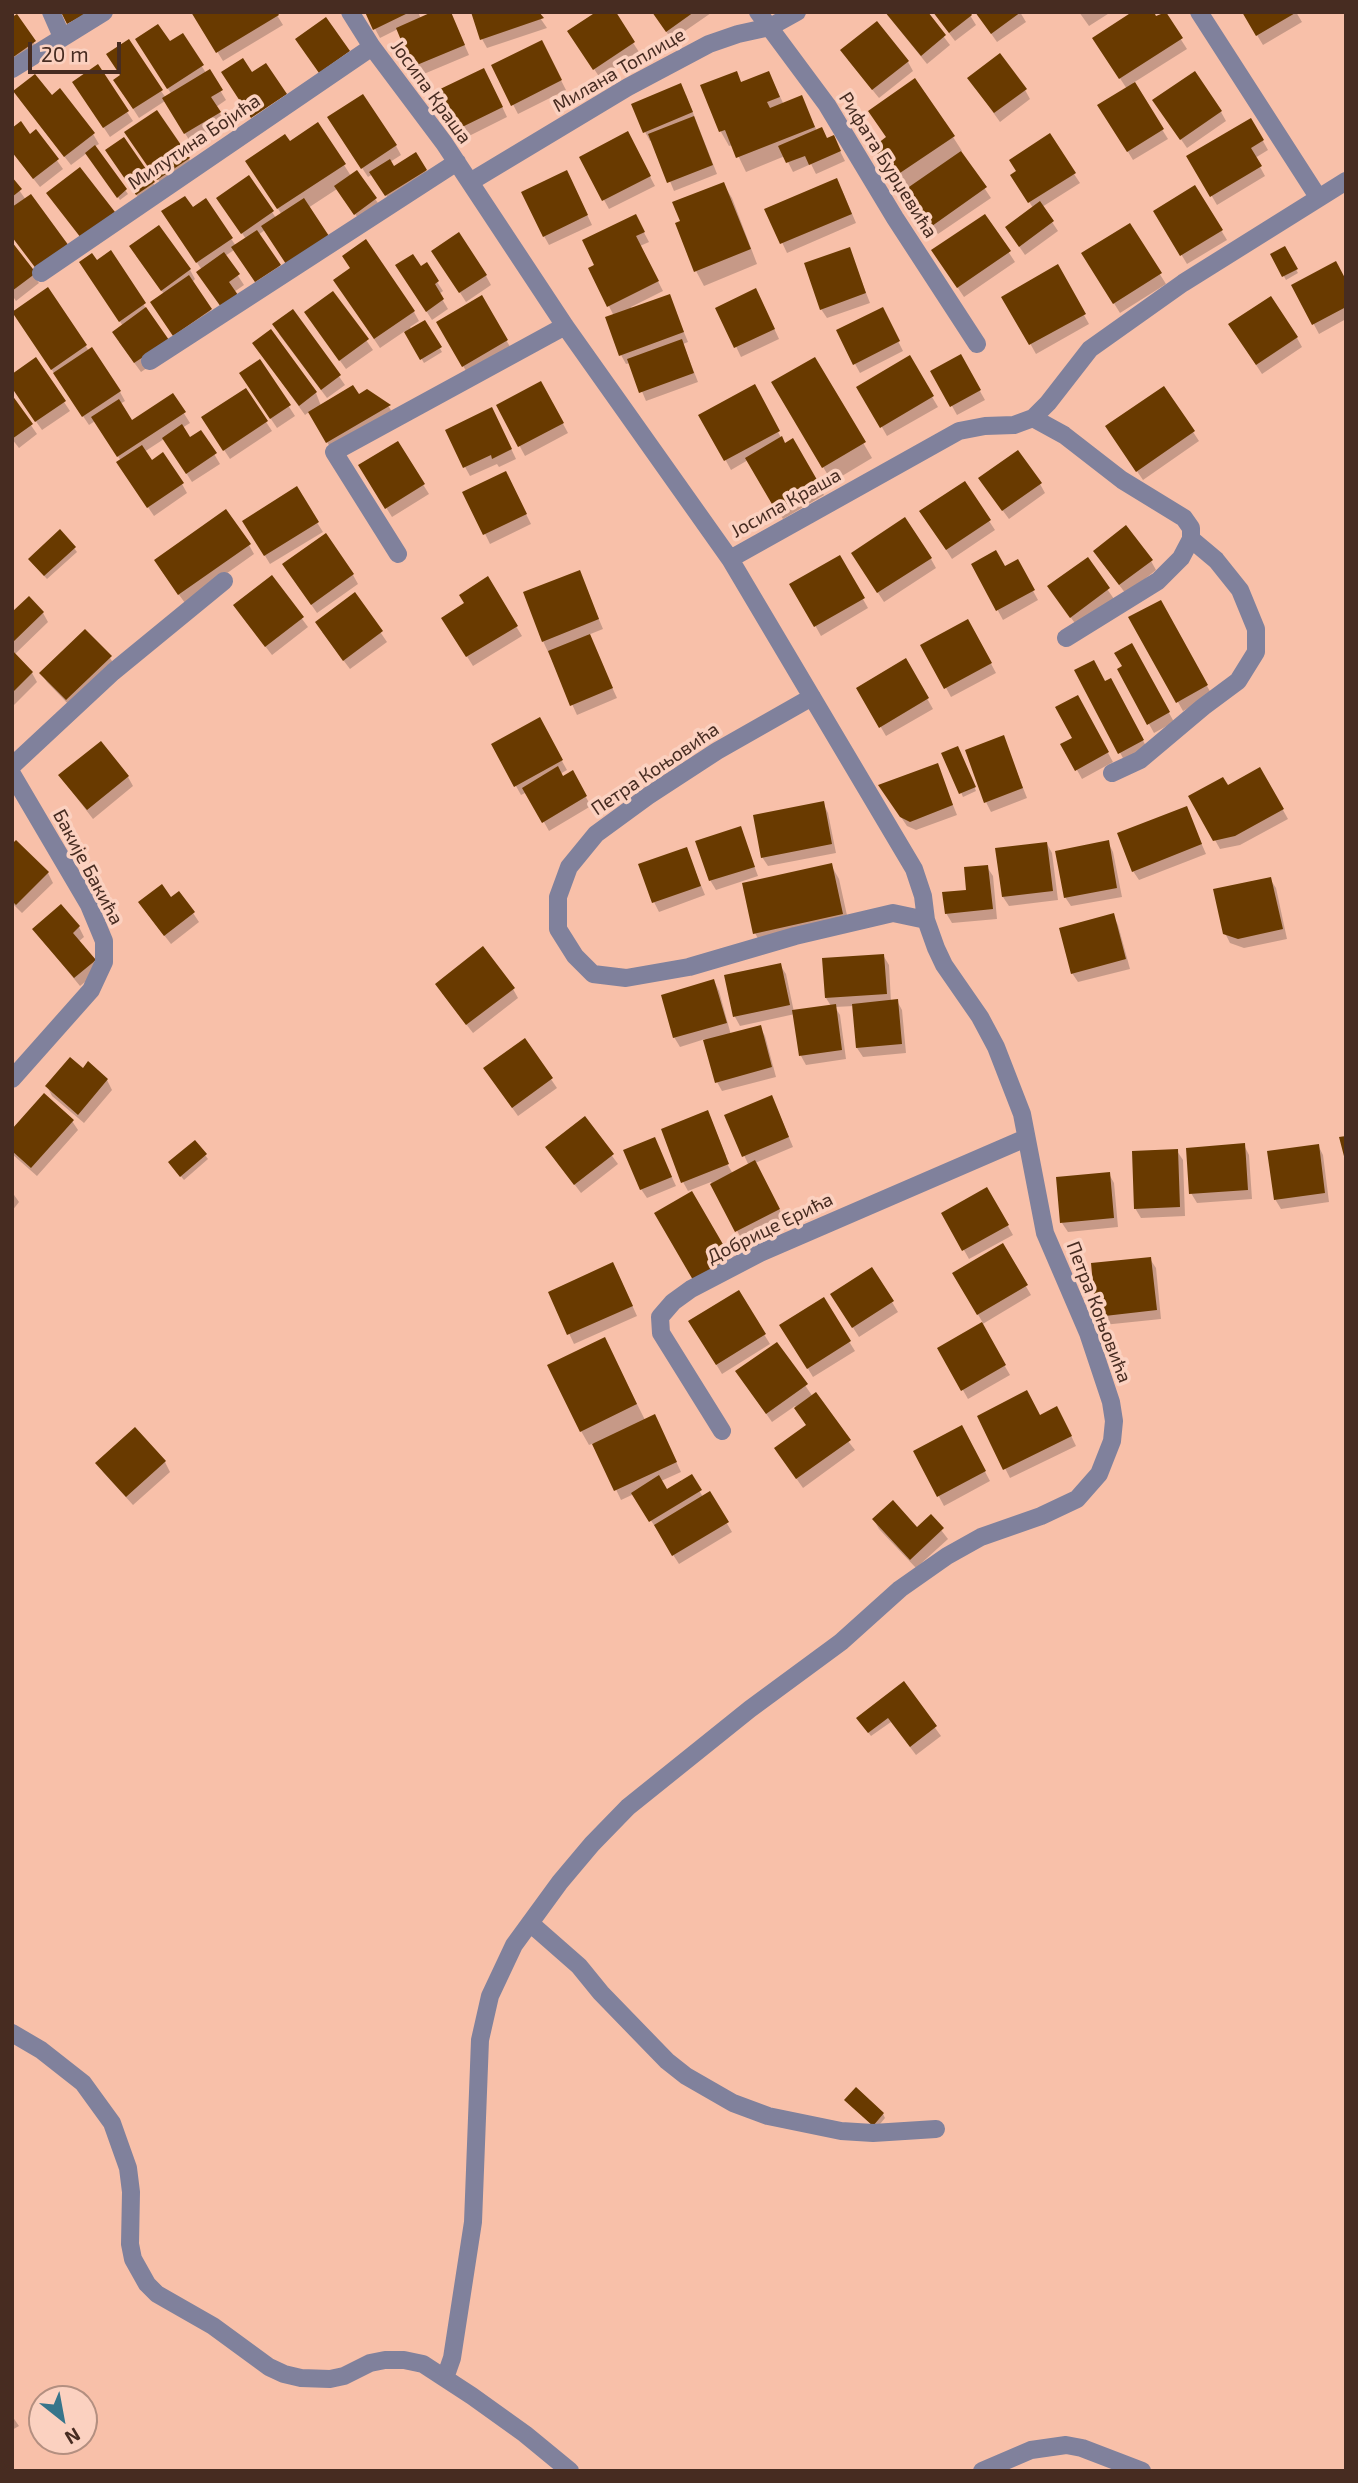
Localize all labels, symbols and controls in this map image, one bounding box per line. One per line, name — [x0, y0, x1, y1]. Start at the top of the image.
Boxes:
street label: Милана Топлице — [549, 23, 689, 117]
scale bar — [32, 28, 124, 72]
street label: Јосипа Краша — [386, 36, 476, 148]
text: 20 m — [41, 41, 89, 66]
street label: Рифата Бурџевића — [834, 88, 942, 242]
street label: Милутина Бојића — [124, 89, 264, 195]
street label: Јосипа Краша — [727, 463, 845, 543]
street label: Петра Коњовића — [587, 718, 723, 820]
street label: Бакије Бакића — [48, 805, 128, 929]
street label: Добрице Ерића — [703, 1188, 837, 1268]
street label: Петра Коњовића — [1062, 1238, 1136, 1386]
north arrow — [28, 2385, 98, 2455]
text: N — [61, 2423, 85, 2450]

